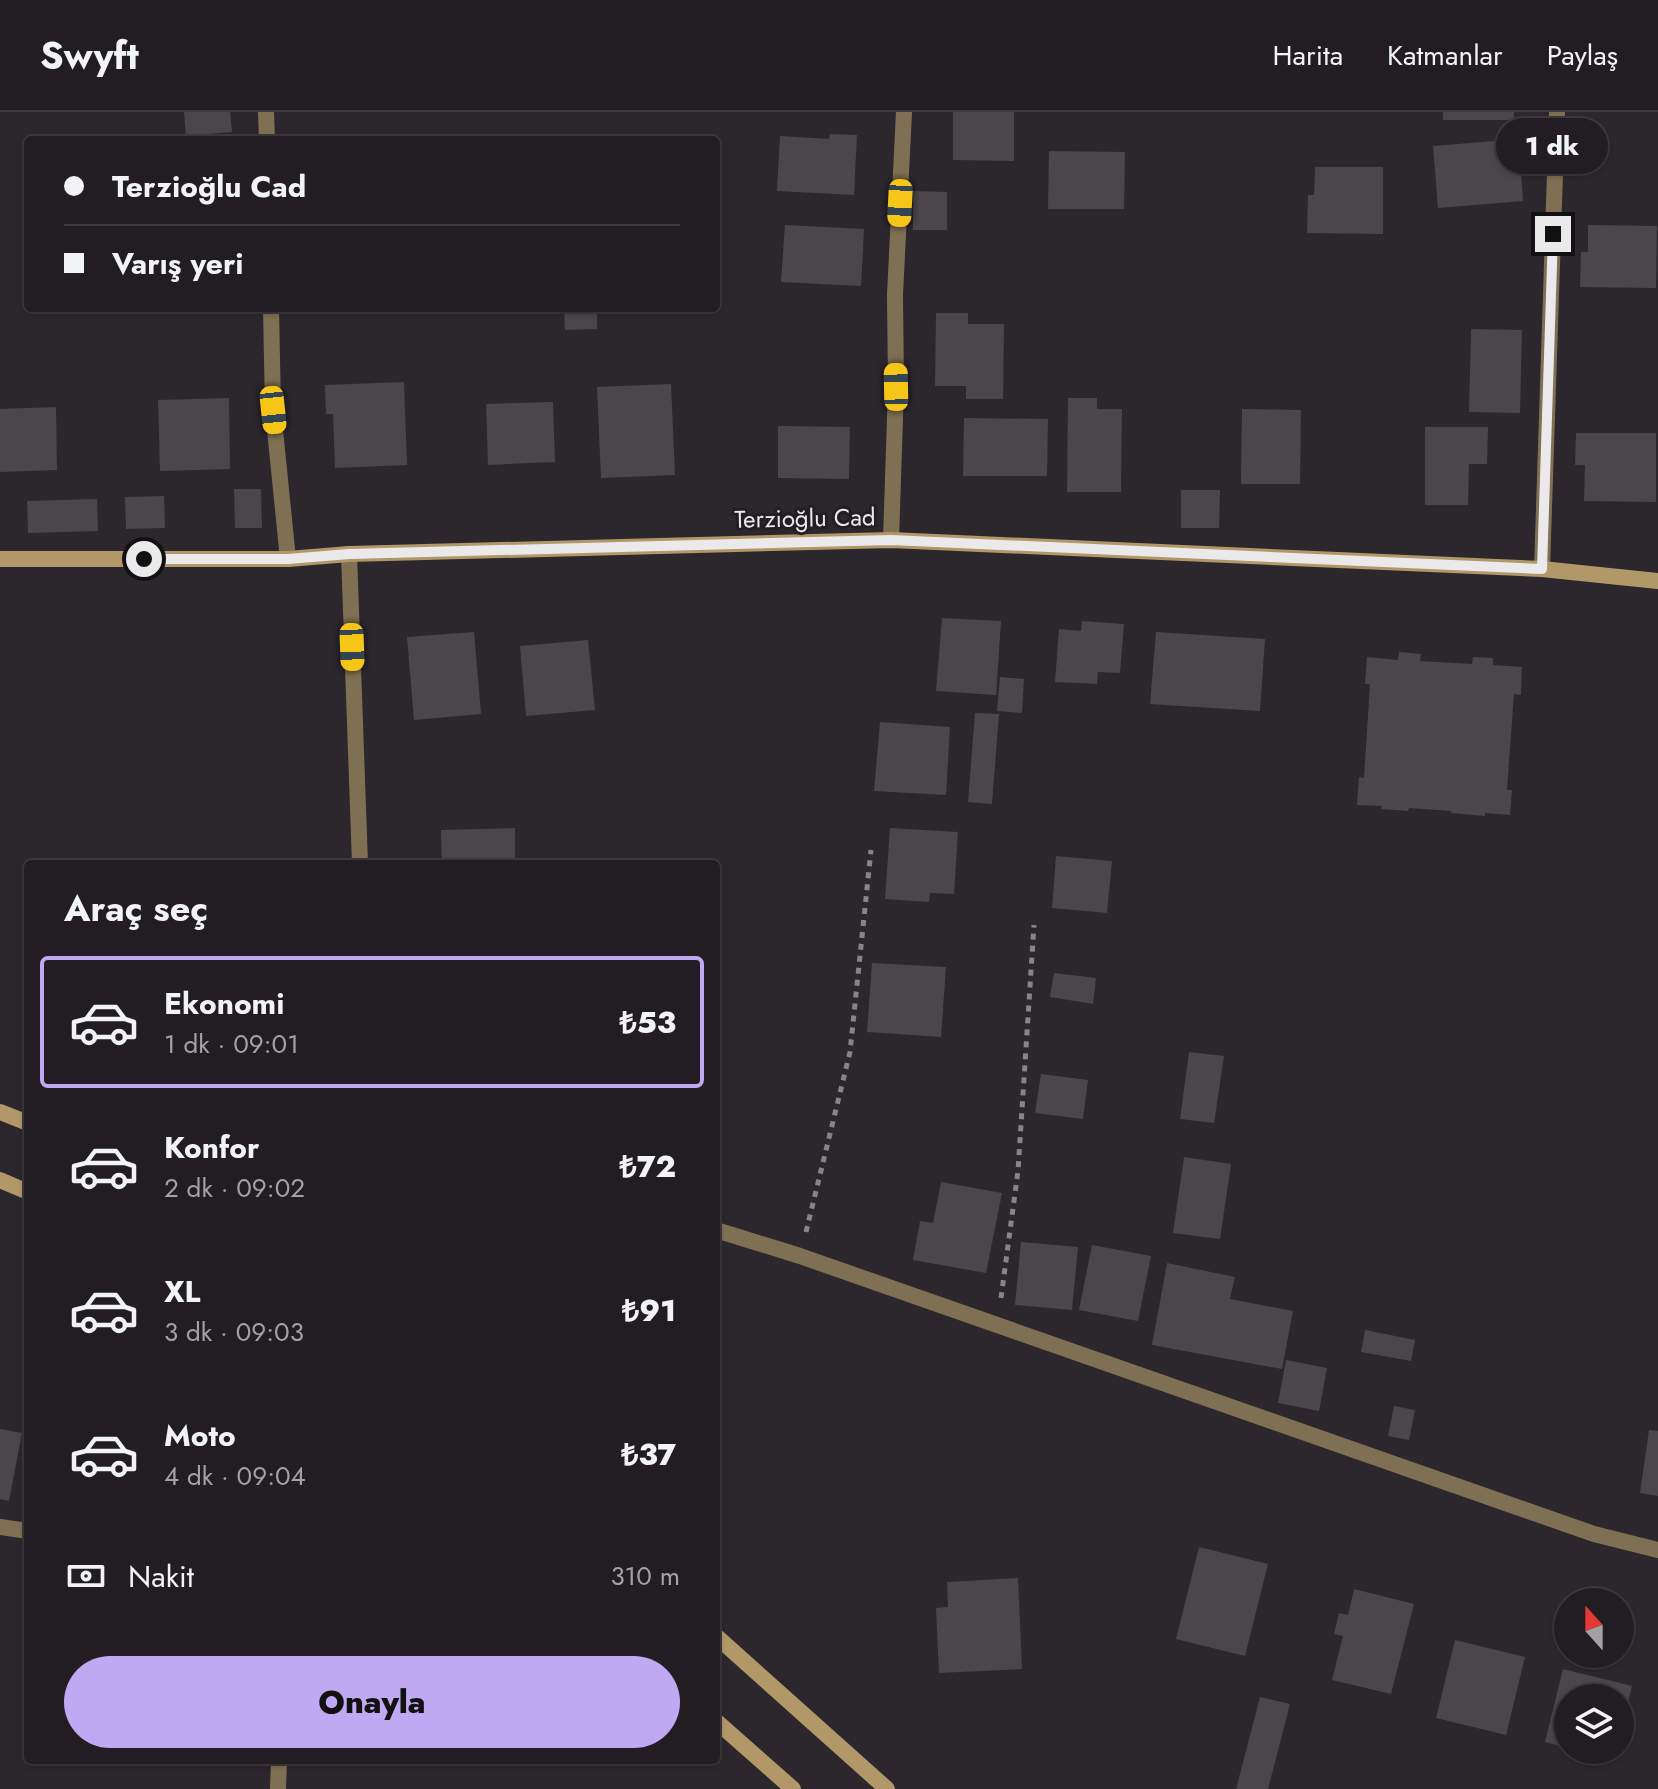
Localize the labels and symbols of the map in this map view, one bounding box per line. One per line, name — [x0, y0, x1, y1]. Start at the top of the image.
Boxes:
callout: 1 dk — [1497, 118, 1609, 174]
car — [887, 178, 913, 228]
route end — [1535, 216, 1571, 252]
car — [884, 363, 908, 411]
car — [259, 385, 287, 435]
street label: Terzioğlu Cad — [734, 499, 876, 537]
route start — [126, 541, 162, 577]
car — [339, 623, 365, 671]
north arrow — [1554, 1588, 1634, 1668]

